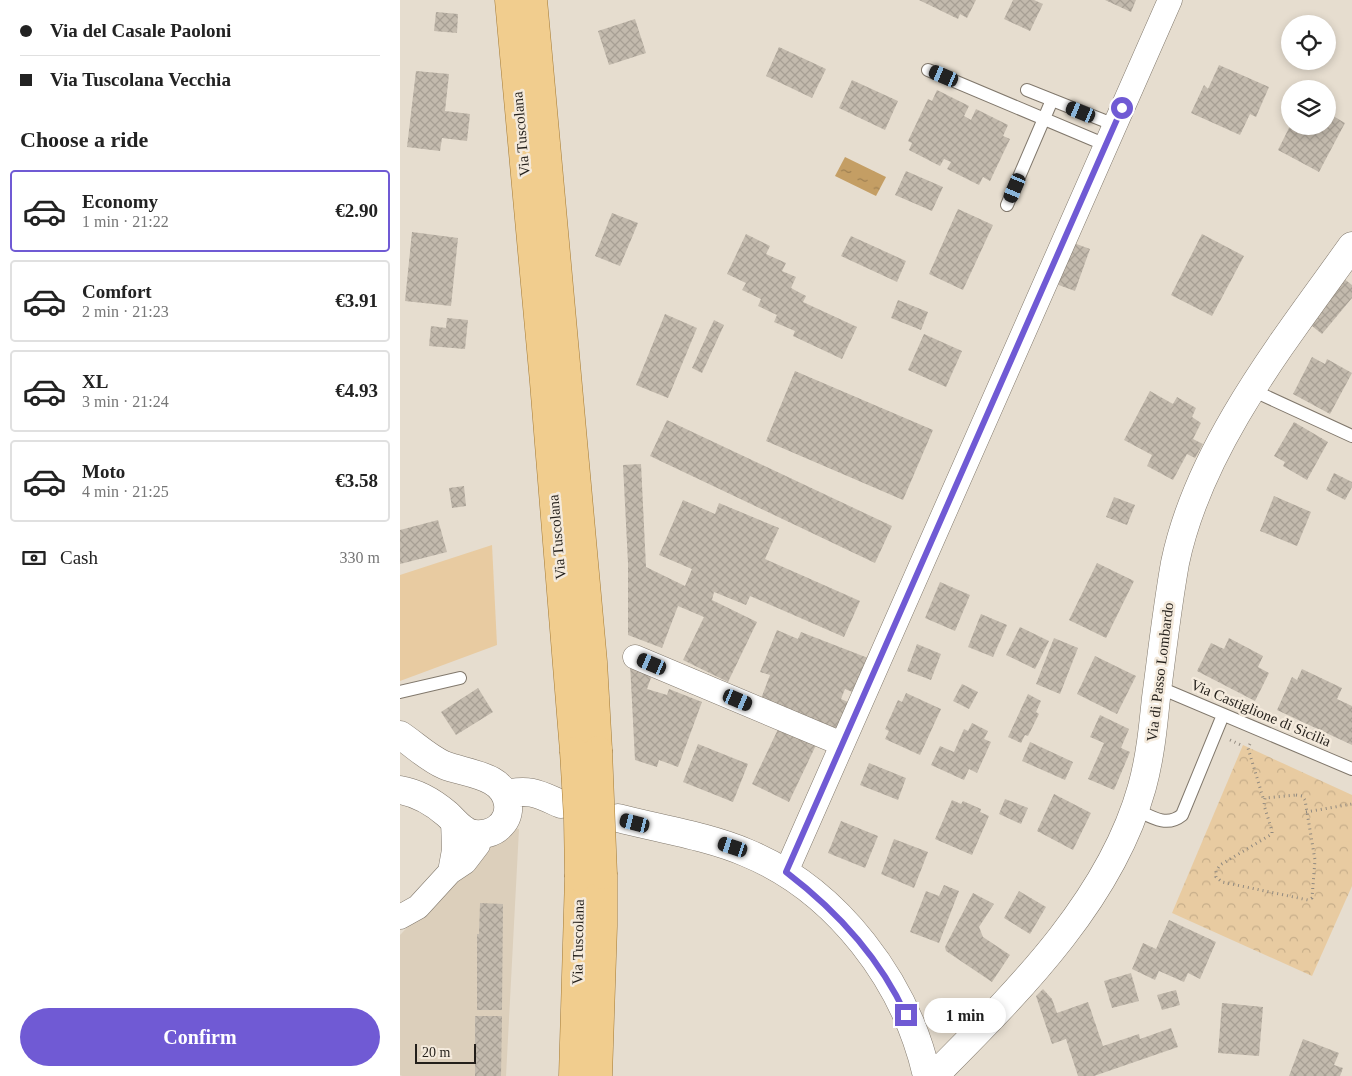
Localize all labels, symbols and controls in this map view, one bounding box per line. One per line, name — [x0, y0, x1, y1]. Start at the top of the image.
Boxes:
map controls — [1281, 15, 1336, 135]
button: locate — [1281, 15, 1336, 70]
text: Via del Casale Paoloni — [50, 20, 231, 41]
car — [927, 63, 960, 89]
text: Via Tuscolana Vecchia — [50, 69, 231, 90]
button: layers — [1281, 80, 1336, 135]
street label: Via Tuscolana — [509, 90, 533, 177]
route start — [1111, 97, 1133, 119]
car — [1064, 99, 1097, 125]
text: Choose a ride — [20, 127, 148, 152]
car — [1002, 171, 1027, 205]
icon: car — [22, 189, 67, 234]
text: Economy — [82, 191, 158, 212]
text: €2.90 — [335, 200, 378, 221]
text: 1 min · 21:22 — [82, 213, 169, 230]
icon: car — [22, 279, 67, 324]
text: Comfort — [82, 281, 152, 302]
text: €3.91 — [335, 290, 378, 311]
text: 2 min · 21:23 — [82, 303, 169, 320]
icon: car — [22, 369, 67, 414]
text: XL — [82, 371, 108, 392]
text: €4.93 — [335, 380, 378, 401]
text: 3 min · 21:24 — [82, 393, 169, 410]
icon: car — [22, 459, 67, 504]
text: Moto — [82, 461, 125, 482]
text: €3.58 — [335, 470, 378, 491]
text: 4 min · 21:25 — [82, 483, 169, 500]
street label: Via Tuscolana — [545, 493, 569, 580]
icon: cash — [20, 544, 48, 572]
text: Cash — [60, 547, 98, 568]
text: 330 m — [340, 549, 380, 566]
street label: Via di Passo Lombardo — [1144, 601, 1176, 743]
car — [635, 651, 668, 677]
street label: Via Castiglione di Sicilia — [1189, 676, 1334, 750]
car — [721, 687, 754, 713]
car — [618, 812, 651, 834]
car — [716, 835, 749, 859]
street label: Via Tuscolana — [569, 899, 587, 985]
callout: 1 min — [924, 998, 1006, 1032]
route end — [895, 1004, 917, 1026]
text: 1 min — [946, 1007, 984, 1024]
button: Confirm — [20, 1008, 380, 1066]
scale bar — [415, 1041, 476, 1064]
text: 20 m — [422, 1045, 450, 1060]

